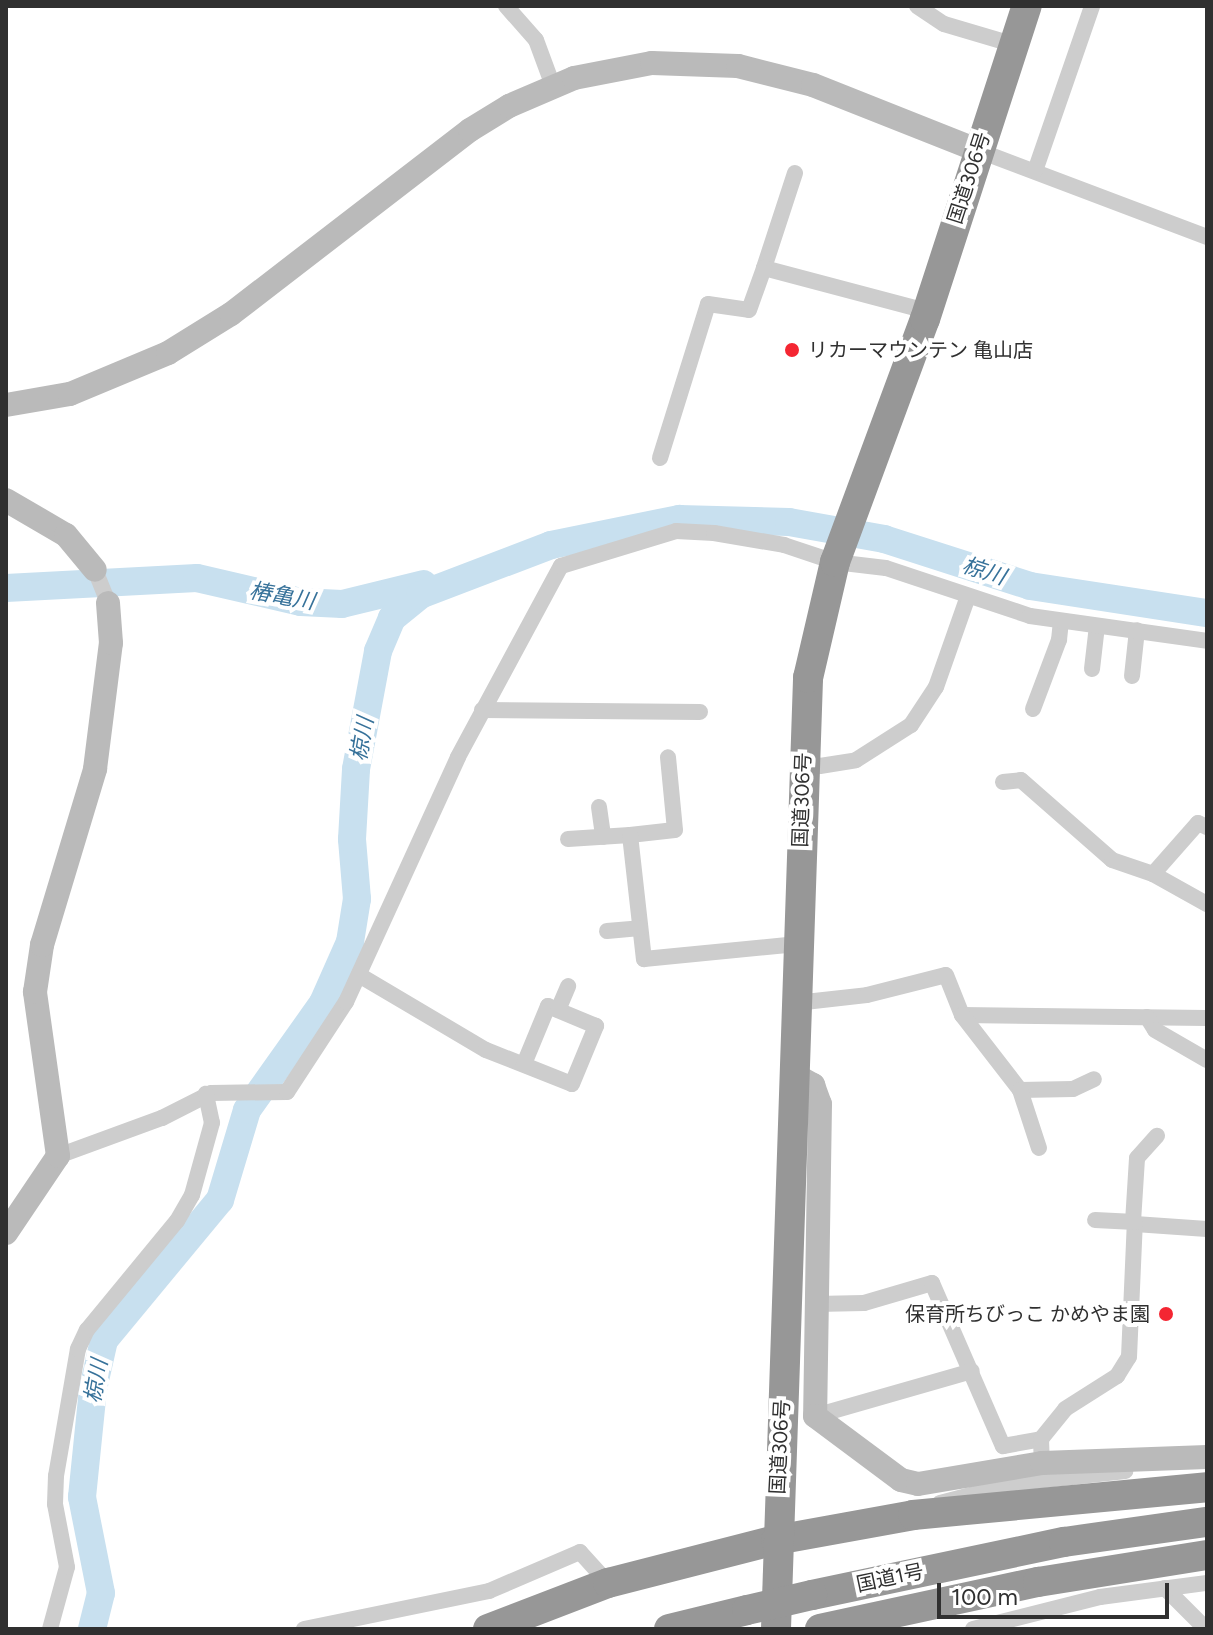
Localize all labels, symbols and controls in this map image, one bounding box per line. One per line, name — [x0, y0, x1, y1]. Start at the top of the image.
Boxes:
street label: 国道306号 — [943, 129, 995, 227]
place label: リカーマウンテン 亀山店 — [808, 338, 1033, 362]
marker: リカーマウンテン 亀山店 — [783, 341, 801, 359]
water label: 椋川 — [959, 552, 1009, 590]
water label: 椿亀川 — [247, 577, 317, 615]
water label: 椋川 — [345, 715, 379, 763]
street label: 国道306号 — [788, 752, 816, 848]
place label: 保育所ちびっこ かめやま園 — [905, 1302, 1150, 1326]
marker: 保育所ちびっこ かめやま園 — [1157, 1305, 1175, 1323]
water label: 椋川 — [79, 1357, 113, 1405]
street label: 国道306号 — [766, 1399, 794, 1495]
street label: 国道1号 — [854, 1559, 926, 1597]
scale bar — [941, 1567, 1173, 1617]
text: 100 m — [951, 1582, 1018, 1611]

